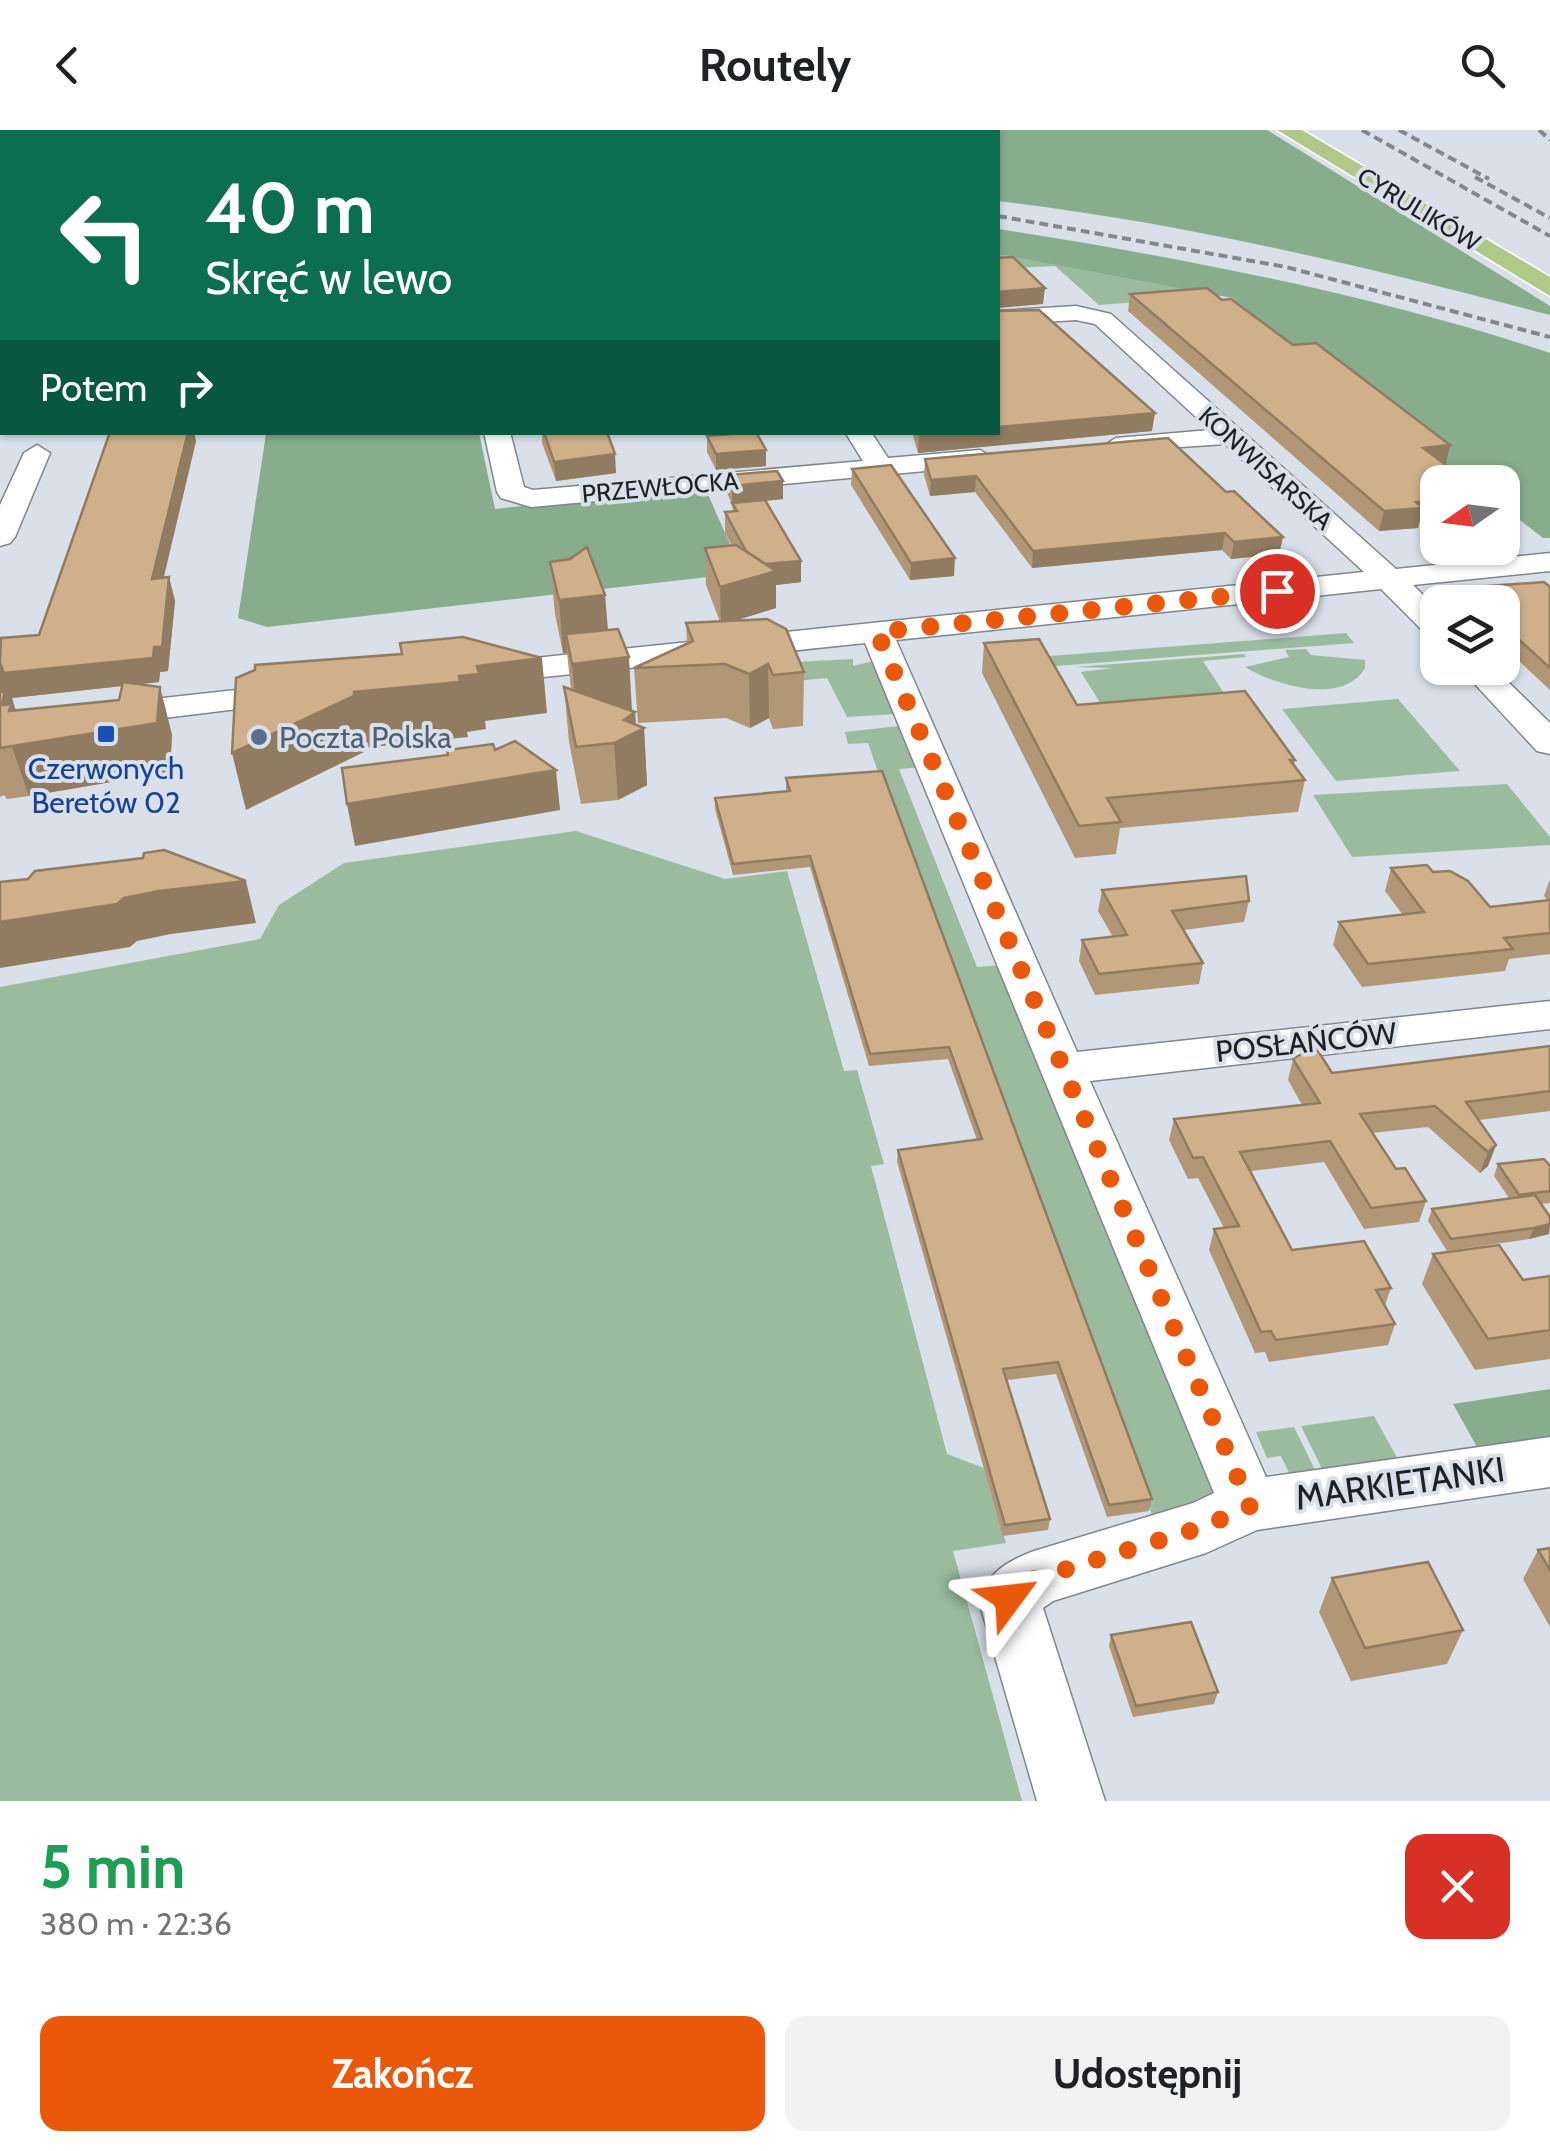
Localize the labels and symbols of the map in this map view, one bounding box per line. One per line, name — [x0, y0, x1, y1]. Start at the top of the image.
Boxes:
street label: CYRULIKÓW — [1352, 161, 1486, 258]
street label: KONWISARSKA — [1193, 400, 1339, 536]
street label: PRZEWŁOCKA — [580, 465, 740, 509]
north arrow — [1420, 465, 1520, 565]
pin — [1235, 549, 1320, 634]
place label: Poczta Polska — [279, 719, 452, 756]
marker: Czerwonych Beretów 02 — [95, 723, 117, 745]
marker: Poczta Polska — [248, 726, 270, 748]
place label: Czerwonych Beretów 02 — [28, 750, 184, 821]
street label: POSŁAŃCÓW — [1214, 1014, 1399, 1070]
street label: MARKIETANKI — [1293, 1447, 1507, 1519]
position arrow — [957, 1546, 1061, 1650]

